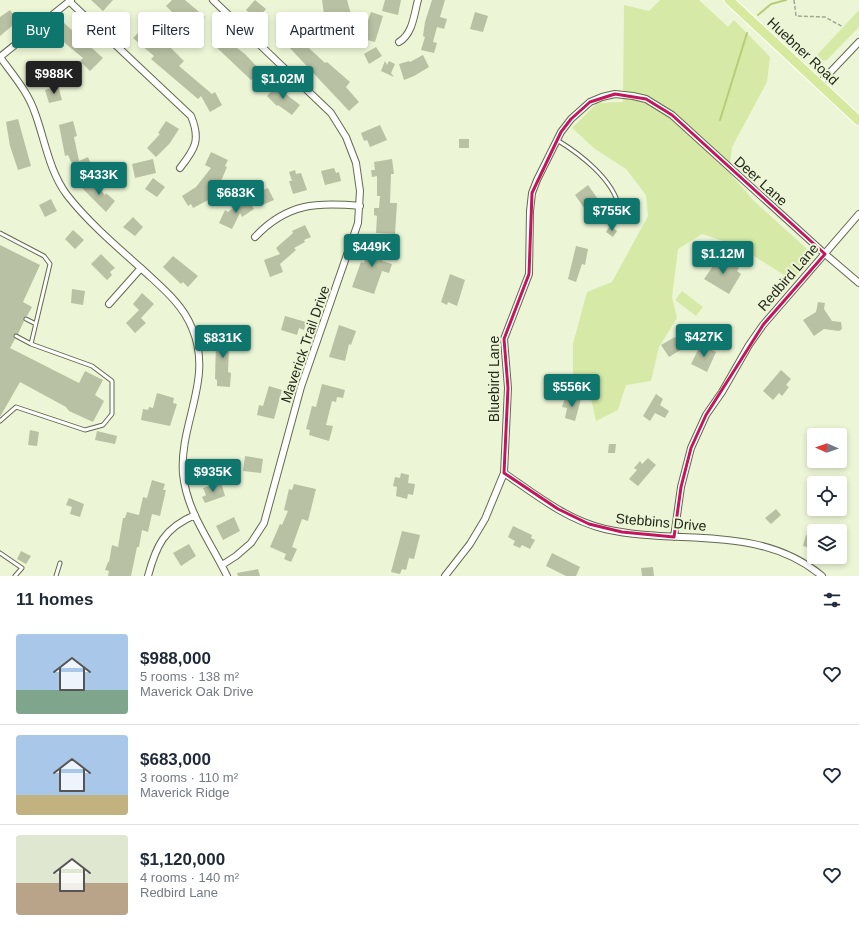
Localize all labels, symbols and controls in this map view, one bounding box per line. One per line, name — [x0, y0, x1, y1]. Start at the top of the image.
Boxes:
chip: Buy — [12, 12, 64, 48]
chip: Rent — [72, 12, 130, 48]
chip: Filters — [138, 12, 204, 48]
chip: New — [212, 12, 268, 48]
chip: Apartment — [276, 12, 368, 48]
street label: Huebner Road — [764, 14, 842, 88]
pin: $988K — [26, 61, 82, 95]
text: $988K — [35, 66, 73, 81]
pin: $1.02M — [250, 66, 316, 100]
text: $1.02M — [261, 71, 305, 86]
street label: Deer Lane — [731, 153, 791, 209]
pin: $433K — [71, 162, 127, 196]
text: $433K — [80, 167, 118, 182]
pin: $683K — [208, 180, 264, 214]
text: $683K — [217, 185, 255, 200]
pin: $755K — [584, 198, 640, 232]
text: $755K — [593, 203, 631, 218]
pin: $449K — [344, 234, 400, 268]
text: $449K — [353, 239, 391, 254]
street label: Redbird Lane — [754, 240, 822, 314]
pin: $1.12M — [690, 241, 756, 275]
text: $1.12M — [701, 246, 745, 261]
street label: Maverick Trail Drive — [277, 283, 333, 405]
pin: $427K — [676, 324, 732, 358]
pin: $831K — [195, 325, 251, 359]
text: $427K — [685, 329, 723, 344]
text: $831K — [204, 330, 242, 345]
street label: Bluebird Lane — [486, 336, 502, 422]
pin: $556K — [544, 374, 600, 408]
text: $556K — [553, 379, 591, 394]
north arrow — [807, 428, 847, 468]
map controls — [807, 428, 847, 564]
pin: $935K — [185, 459, 241, 493]
text: $935K — [194, 464, 232, 479]
button: locate — [807, 476, 847, 516]
street label: Stebbins Drive — [615, 510, 707, 534]
button: layers — [807, 524, 847, 564]
icon: filters — [821, 589, 843, 611]
text: 11 homes — [16, 590, 94, 609]
text: $988,000 — [140, 649, 211, 668]
icon: home — [48, 650, 96, 698]
icon: heart — [821, 663, 843, 685]
text: 5 rooms · 138 m² — [140, 669, 239, 684]
text: Maverick Oak Drive — [140, 684, 253, 699]
text: $683,000 — [140, 750, 211, 769]
icon: home — [48, 751, 96, 799]
icon: heart — [821, 764, 843, 786]
text: 3 rooms · 110 m² — [140, 770, 238, 785]
text: Maverick Ridge — [140, 785, 230, 800]
text: $1,120,000 — [140, 850, 225, 869]
icon: home — [48, 851, 96, 899]
icon: heart — [821, 864, 843, 886]
text: 4 rooms · 140 m² — [140, 870, 239, 885]
text: Redbird Lane — [140, 885, 218, 900]

